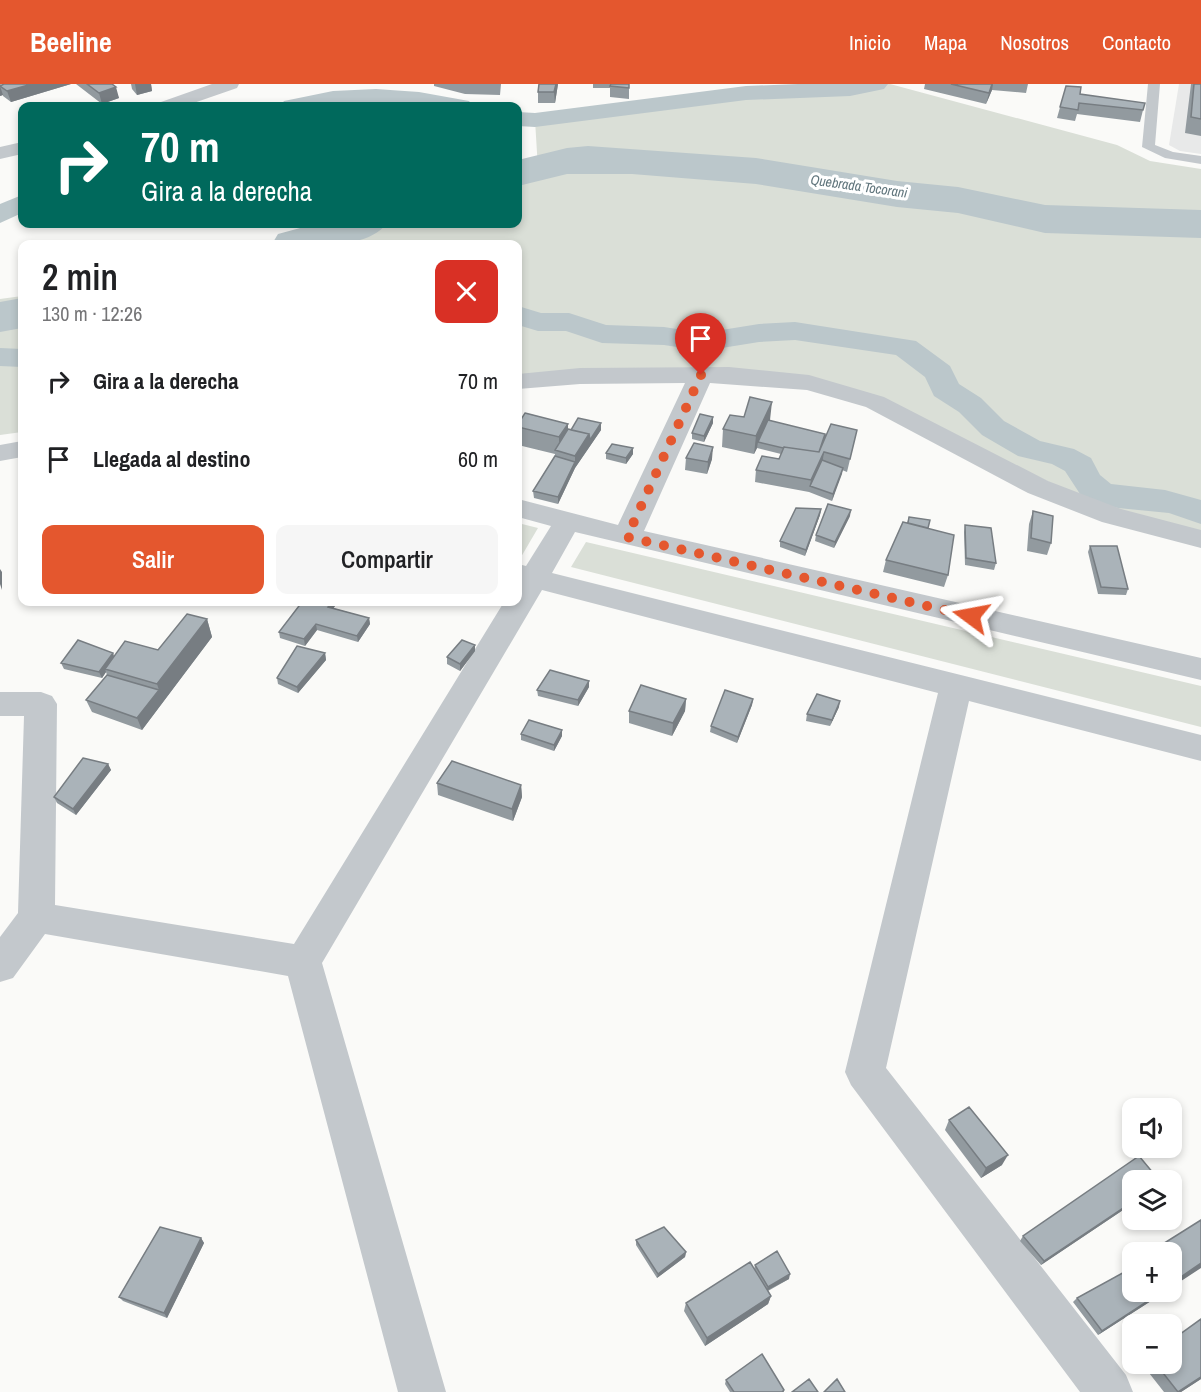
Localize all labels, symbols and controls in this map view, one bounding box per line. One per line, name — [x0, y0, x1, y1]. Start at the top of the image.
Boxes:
text: Beeline — [30, 23, 112, 61]
text: Inicio — [849, 28, 891, 57]
text: Mapa — [924, 28, 967, 57]
text: Nosotros — [1000, 28, 1069, 57]
text: Contacto — [1102, 28, 1171, 57]
text: 70 m — [141, 119, 220, 175]
icon: right — [42, 126, 120, 204]
water label: Quebrada Tocorani — [809, 170, 909, 202]
text: Gira a la derecha — [141, 173, 312, 209]
text: 2 min — [42, 253, 118, 301]
button: close — [435, 260, 498, 323]
text: 130 m · 12:26 — [42, 300, 142, 327]
pin — [675, 313, 726, 375]
icon: arrive — [684, 322, 717, 355]
icon: right — [42, 365, 75, 398]
text: Gira a la derecha — [93, 366, 238, 396]
text: 70 m — [458, 366, 498, 396]
icon: arrive — [42, 443, 75, 476]
text: Llegada al destino — [93, 444, 250, 474]
text: 60 m — [458, 444, 498, 474]
button: Salir — [42, 525, 264, 594]
button: Compartir — [276, 525, 498, 594]
position arrow — [939, 584, 1003, 648]
map controls — [1122, 1098, 1182, 1374]
button: sound — [1122, 1098, 1182, 1158]
button: layers — [1122, 1170, 1182, 1230]
button: + — [1122, 1242, 1182, 1302]
button: − — [1122, 1314, 1182, 1374]

